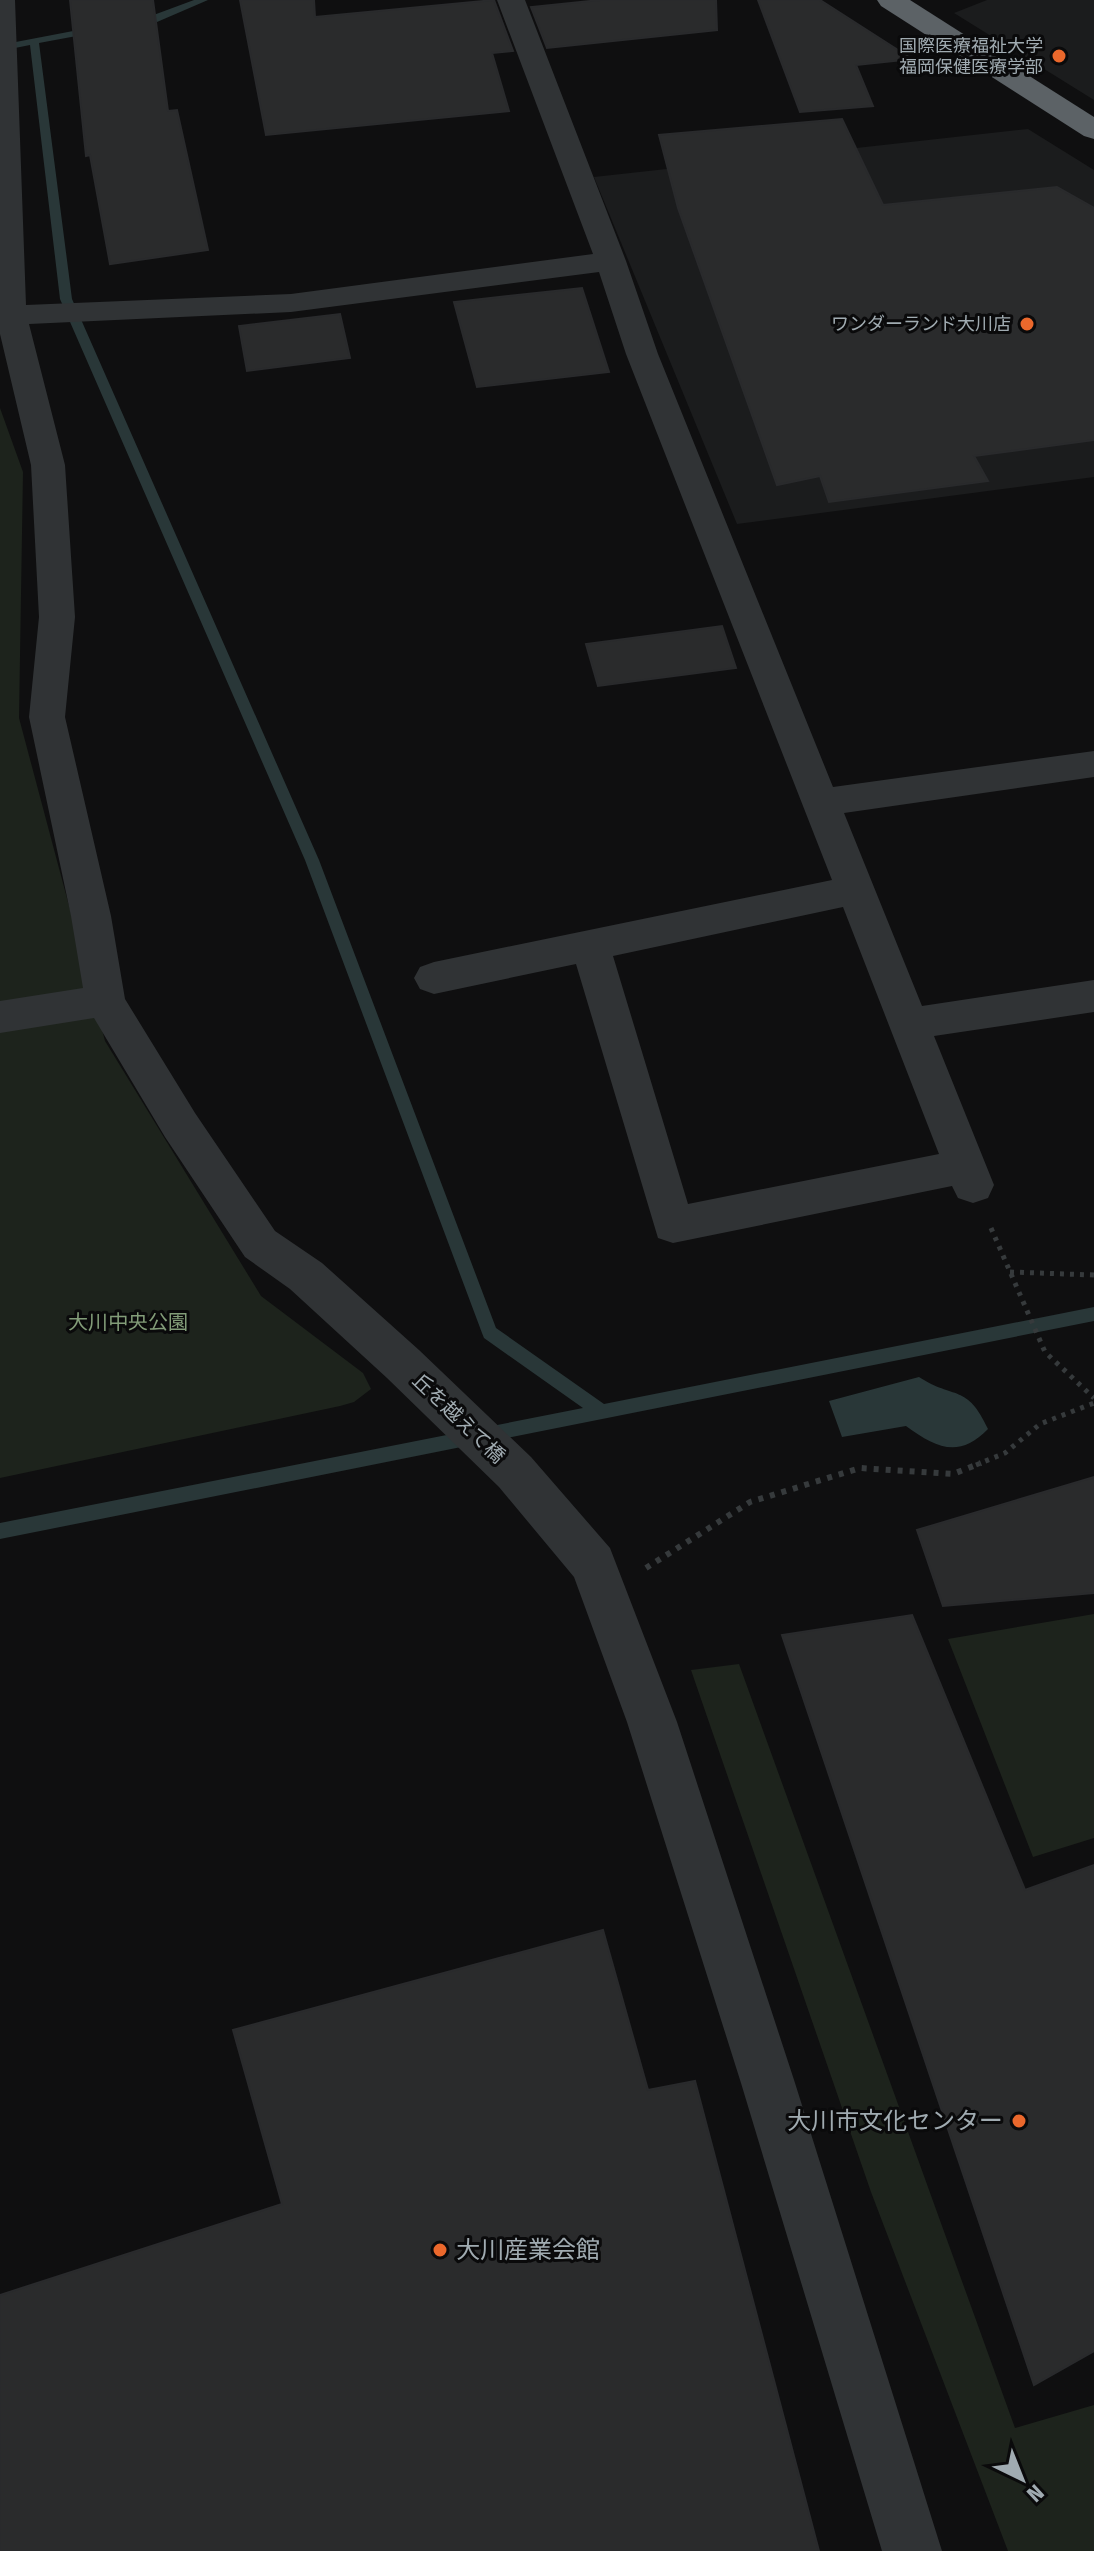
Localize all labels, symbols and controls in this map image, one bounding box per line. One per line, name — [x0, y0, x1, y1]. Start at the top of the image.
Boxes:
place label: 国際医療福祉大学 福岡保健医療学部 — [899, 35, 1043, 78]
marker: 国際医療福祉大学 福岡保健医療学部 — [1050, 47, 1068, 65]
place label: ワンダーランド大川店 — [831, 313, 1011, 335]
marker: ワンダーランド大川店 — [1018, 315, 1036, 333]
park label: 大川中央公園 — [68, 1310, 188, 1334]
street label: 丘を越えて橋 — [408, 1368, 510, 1468]
place label: 大川市文化センター — [787, 2107, 1003, 2135]
marker: 大川市文化センター — [1010, 2112, 1028, 2130]
place label: 大川産業会館 — [456, 2236, 600, 2264]
marker: 大川産業会館 — [431, 2241, 449, 2259]
north arrow — [982, 2439, 1062, 2519]
text: N — [1021, 2479, 1049, 2508]

